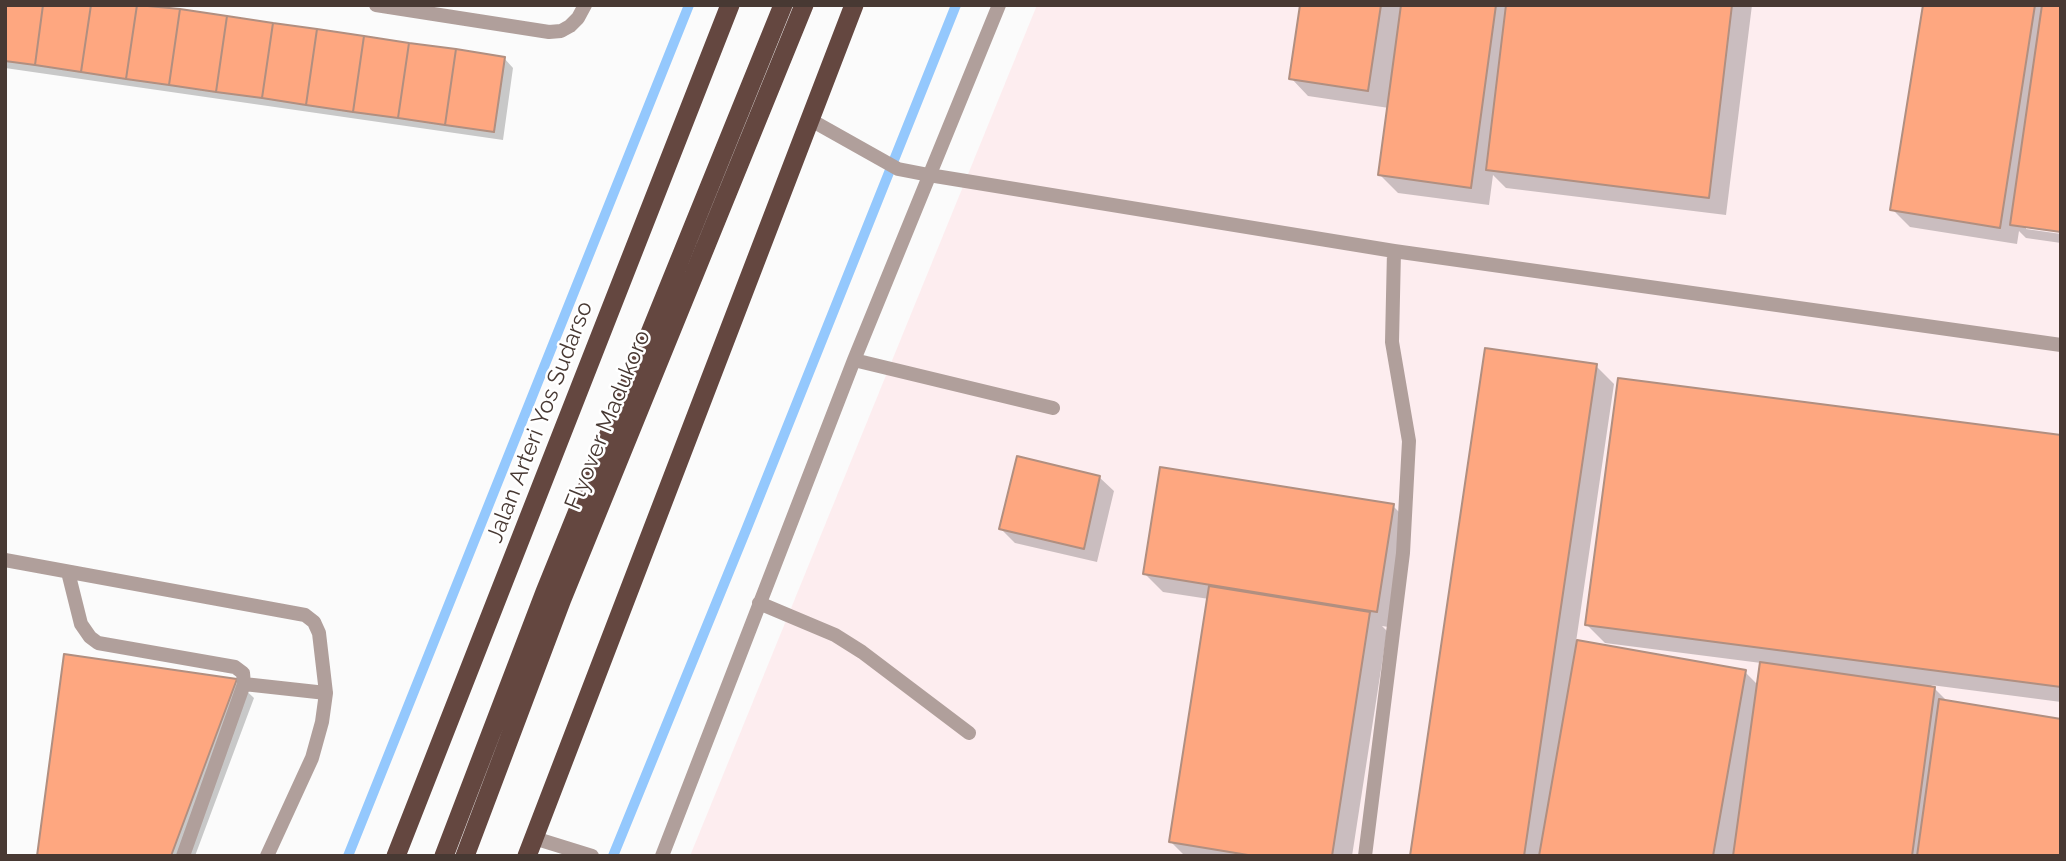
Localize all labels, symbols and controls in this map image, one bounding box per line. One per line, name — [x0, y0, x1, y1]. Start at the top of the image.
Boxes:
street label: Jalan Arteri Yos Sudarso — [481, 298, 599, 546]
street label: Flyover Madukoro — [559, 326, 657, 514]

